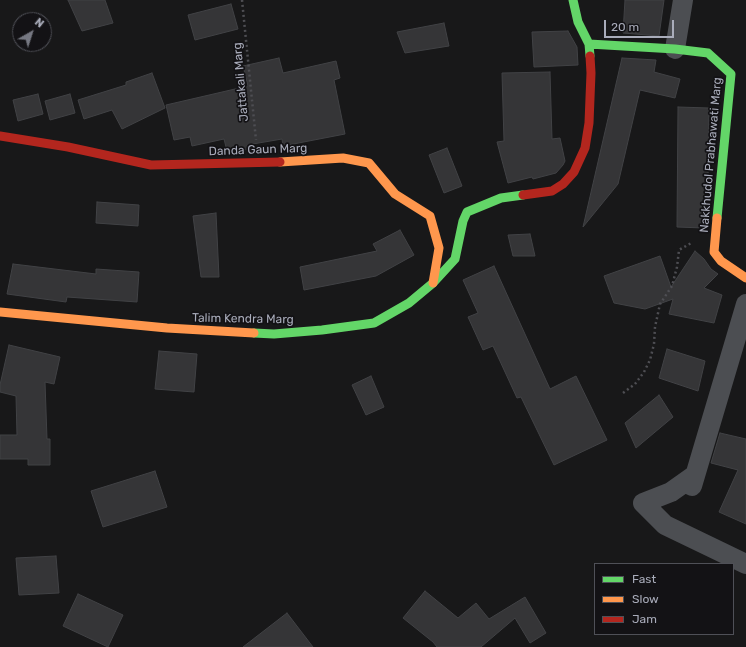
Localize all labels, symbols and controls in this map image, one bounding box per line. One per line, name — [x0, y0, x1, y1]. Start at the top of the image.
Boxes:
north arrow — [12, 12, 52, 52]
scale bar — [606, 12, 676, 38]
text: N — [32, 16, 46, 31]
text: 20 m — [611, 20, 639, 34]
street label: Jattakali Marg — [230, 42, 252, 122]
street label: Nakkhudol Prabhawati Marg — [697, 77, 725, 233]
street label: Danda Gaun Marg — [208, 141, 308, 159]
street label: Talim Kendra Marg — [192, 311, 294, 327]
legend — [594, 563, 734, 635]
text: Fast — [632, 572, 656, 586]
text: Slow — [632, 592, 659, 606]
text: Jam — [632, 612, 657, 626]

